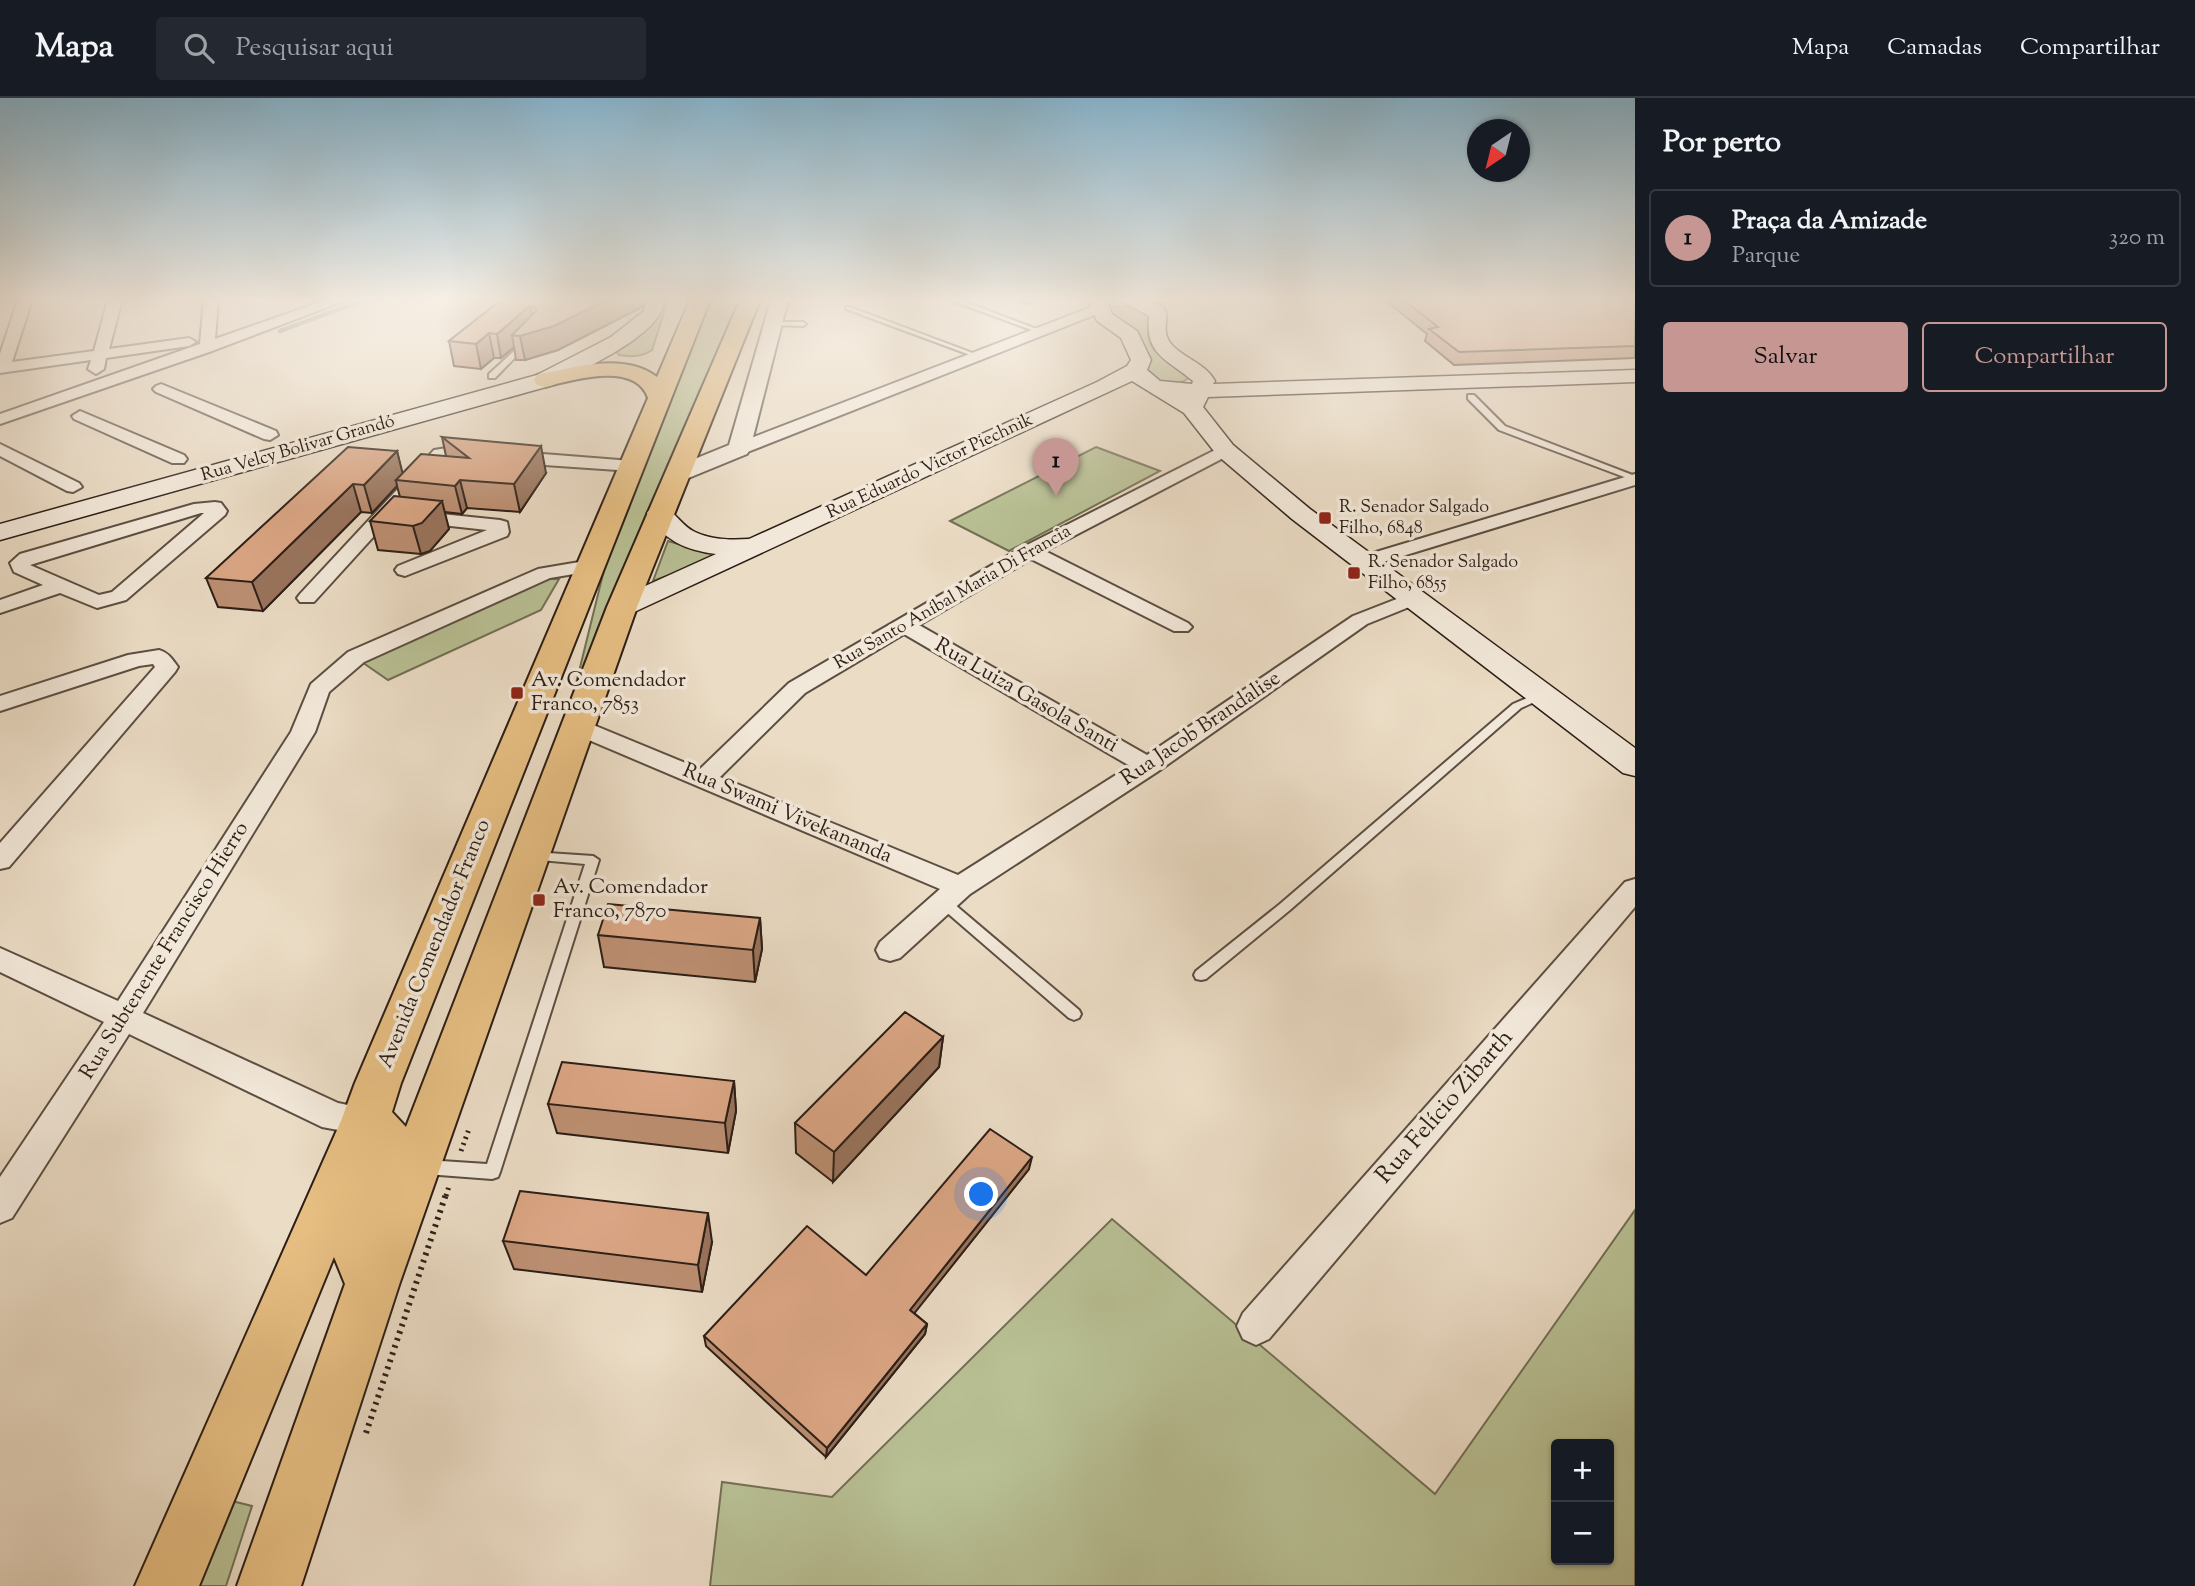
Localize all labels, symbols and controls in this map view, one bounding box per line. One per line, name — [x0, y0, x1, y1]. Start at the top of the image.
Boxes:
search box — [156, 17, 646, 80]
text: Mapa — [35, 24, 114, 72]
icon: search — [180, 29, 218, 67]
text: Pesquisar aqui — [236, 30, 394, 67]
text: Mapa — [1792, 31, 1849, 65]
text: Camadas — [1887, 31, 1982, 65]
text: Compartilhar — [2020, 31, 2160, 65]
north arrow — [1467, 119, 1530, 182]
text: Por perto — [1663, 122, 1781, 165]
text: Praça da Amizade — [1732, 203, 1927, 240]
text: 1 — [1684, 222, 1692, 255]
text: 320 m — [2109, 222, 2165, 255]
text: Parque — [1732, 240, 1800, 273]
button: Salvar — [1663, 322, 1908, 392]
button: Compartilhar — [1922, 322, 2167, 392]
street label: Rua Eduardo Victor Piechnik — [822, 408, 1038, 526]
street label: Rua Velcy Bolivar Grandó — [198, 409, 398, 489]
pin: 1 — [1033, 438, 1079, 496]
place label: R. Senador Salgado Filho, 6848 — [1339, 495, 1489, 542]
marker: R. Senador Salgado Filho, 6848 — [1317, 510, 1333, 526]
street label: Rua Santo Aníbal Maria Di Francia — [830, 519, 1076, 677]
place label: R. Senador Salgado Filho, 6855 — [1368, 550, 1518, 597]
marker: R. Senador Salgado Filho, 6855 — [1346, 565, 1362, 581]
street label: Rua Luiza Gasola Santi — [929, 631, 1123, 761]
street label: Rua Jacob Brandalise — [1115, 664, 1287, 794]
place label: Av. Comendador Franco, 7853 — [531, 666, 686, 720]
marker: Av. Comendador Franco, 7853 — [509, 685, 525, 701]
street label: Rua Swami Vivekananda — [678, 756, 897, 872]
street label: Avenida Comendador Franco — [371, 815, 499, 1073]
street label: Rua Subtenente Francisco Hierro — [73, 816, 257, 1086]
place label: Av. Comendador Franco, 7870 — [553, 873, 708, 927]
marker: Av. Comendador Franco, 7870 — [531, 892, 547, 908]
street label: Rua Felício Zibarth — [1368, 1022, 1522, 1192]
your location — [964, 1177, 998, 1211]
map controls — [1551, 1439, 1614, 1565]
button: + — [1551, 1439, 1614, 1502]
button: − — [1551, 1502, 1614, 1565]

